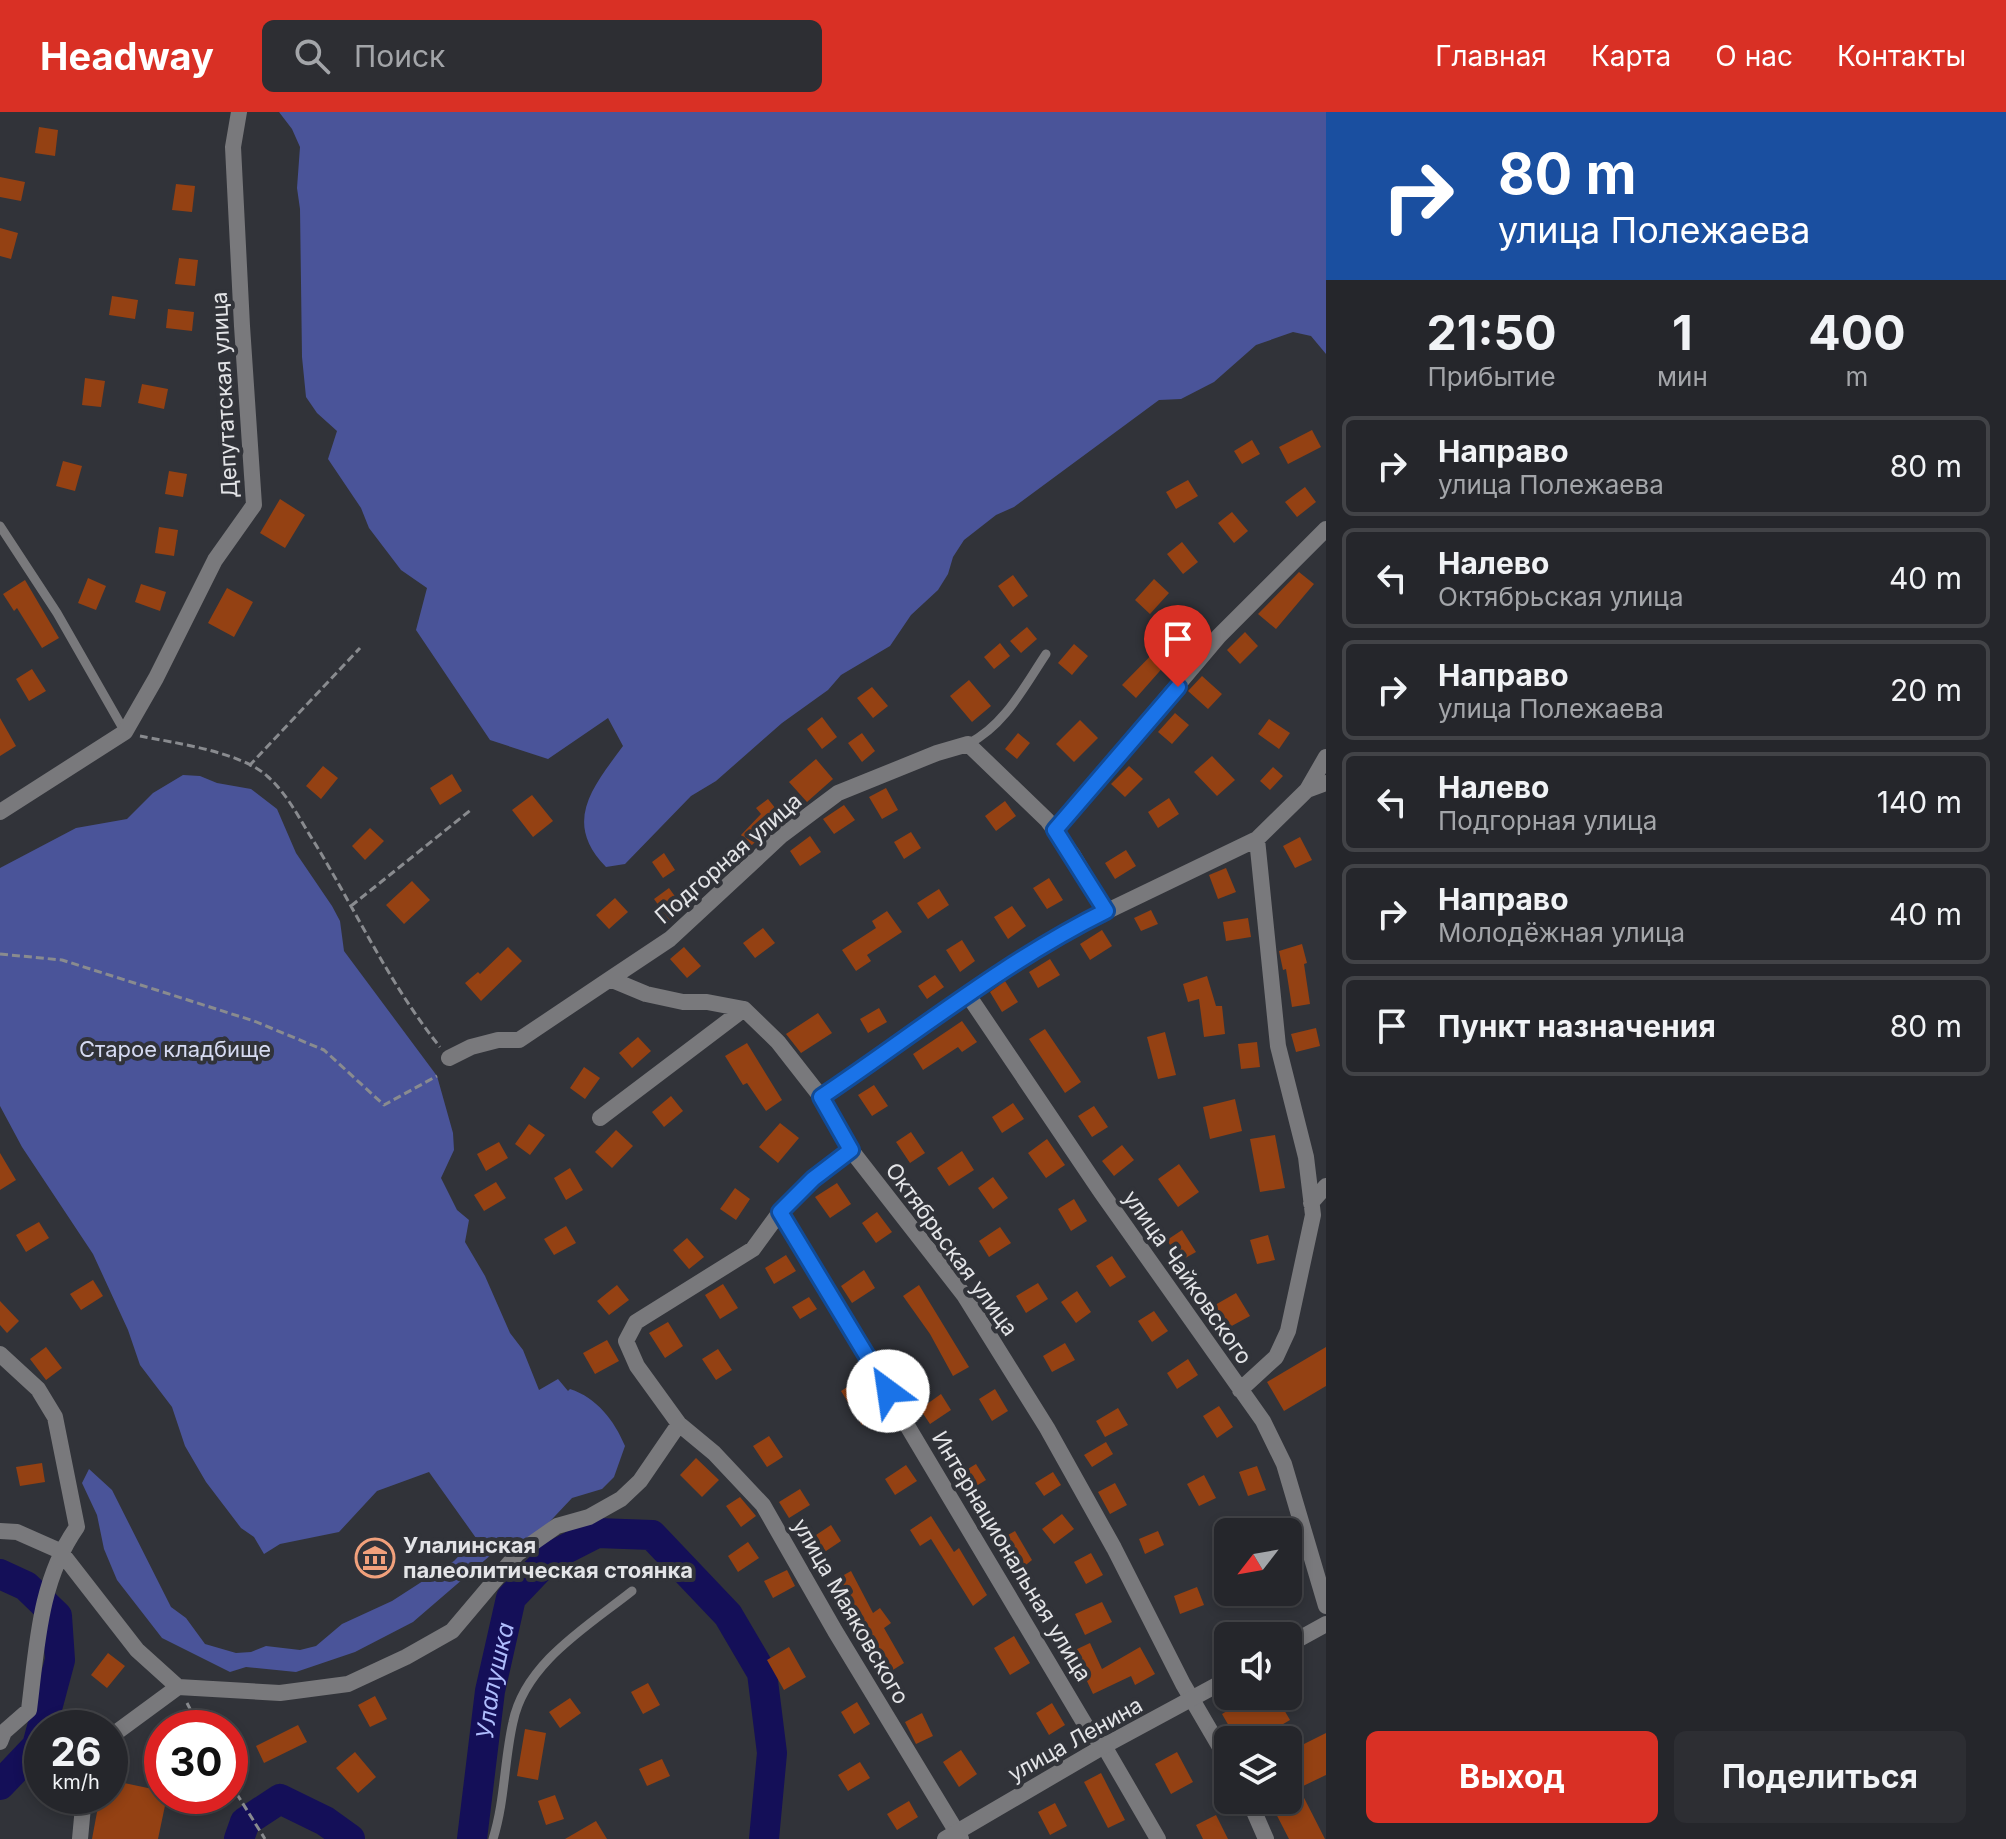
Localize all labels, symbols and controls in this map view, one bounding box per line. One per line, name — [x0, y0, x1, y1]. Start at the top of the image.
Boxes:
search box — [262, 20, 822, 92]
text: Headway — [40, 33, 214, 79]
icon: search — [290, 34, 334, 78]
text: Поиск — [354, 38, 445, 74]
text: Главная — [1435, 39, 1547, 73]
text: Карта — [1591, 39, 1671, 73]
text: О нас — [1715, 39, 1793, 73]
text: Контакты — [1837, 39, 1966, 73]
text: 80 m — [1498, 140, 1637, 208]
icon: right — [1366, 144, 1470, 248]
text: улица Полежаева — [1498, 208, 1811, 252]
street label: Депутатская улица — [206, 291, 242, 499]
text: 21:50 — [1427, 303, 1557, 362]
text: 1 — [1672, 303, 1693, 362]
text: 400 — [1808, 303, 1906, 362]
text: Прибытие — [1427, 361, 1556, 392]
text: мин — [1657, 361, 1708, 392]
text: m — [1846, 361, 1868, 392]
text: Направо — [1438, 433, 1569, 469]
icon: right — [1370, 444, 1414, 488]
text: 80 m — [1890, 448, 1962, 484]
text: улица Полежаева — [1438, 469, 1664, 500]
text: Налево — [1438, 545, 1550, 581]
icon: left — [1370, 556, 1414, 600]
text: 40 m — [1889, 560, 1962, 596]
text: Октябрьская улица — [1438, 581, 1684, 612]
pin — [1144, 605, 1212, 687]
icon: arrive — [1156, 617, 1200, 661]
text: Направо — [1438, 657, 1569, 693]
icon: right — [1370, 668, 1414, 712]
text: 20 m — [1890, 672, 1962, 708]
text: улица Полежаева — [1438, 693, 1664, 724]
text: Налево — [1438, 769, 1550, 805]
icon: left — [1370, 780, 1414, 824]
text: 140 m — [1877, 784, 1962, 820]
street label: Подгорная улица — [649, 787, 807, 929]
text: Подгорная улица — [1438, 805, 1657, 836]
text: Направо — [1438, 881, 1569, 917]
icon: right — [1370, 892, 1414, 936]
text: 40 m — [1889, 896, 1962, 932]
text: Молодёжная улица — [1438, 917, 1685, 948]
icon: arrive — [1370, 1004, 1414, 1048]
text: Пункт назначения — [1438, 1008, 1716, 1044]
text: 80 m — [1890, 1008, 1962, 1044]
park label: Старое кладбище — [79, 1036, 271, 1062]
street label: Октябрьская улица — [880, 1157, 1024, 1341]
street label: улица Чайковского — [1118, 1185, 1258, 1369]
position arrow — [846, 1349, 930, 1433]
street label: Интернациональная улица — [927, 1426, 1097, 1686]
street label: улица Маяковского — [787, 1514, 915, 1708]
north arrow — [1214, 1518, 1302, 1606]
map controls — [1214, 1518, 1302, 1814]
place label: Улалинская палеолитическая стоянка — [403, 1532, 693, 1583]
museum icon: Улалинская палеолитическая стоянка — [354, 1537, 396, 1579]
water label: Улалушка — [470, 1620, 520, 1741]
button: sound — [1214, 1622, 1302, 1710]
street label: улица Ленина — [1003, 1691, 1147, 1787]
speed limit sign: 30 — [144, 1710, 248, 1814]
button: layers — [1214, 1726, 1302, 1814]
text: 26 — [50, 1727, 102, 1776]
button: Выход — [1366, 1731, 1658, 1823]
button: Поделиться — [1674, 1731, 1966, 1823]
text: km/h — [52, 1770, 100, 1794]

